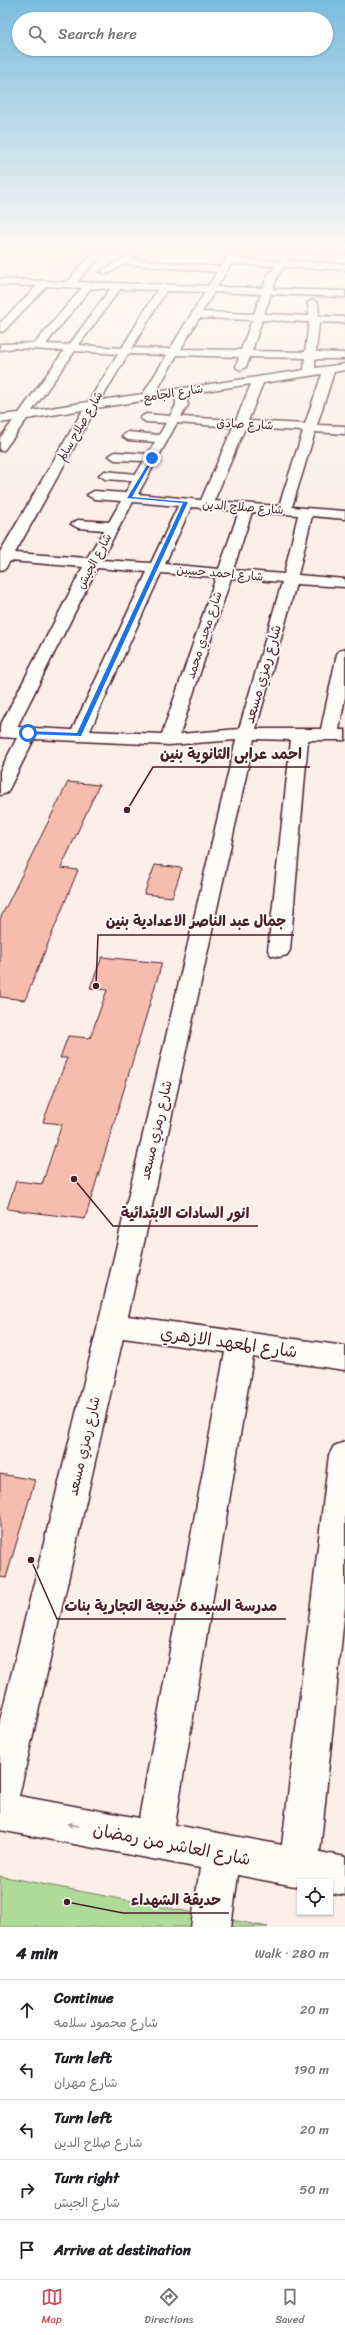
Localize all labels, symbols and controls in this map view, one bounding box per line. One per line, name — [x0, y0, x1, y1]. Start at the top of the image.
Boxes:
search box — [12, 12, 333, 56]
text: Search here — [58, 21, 137, 47]
icon: search — [26, 23, 48, 45]
street label: شارع الجامع — [141, 377, 205, 409]
street label: شارع صلاح سالم — [51, 387, 109, 465]
street label: شارع صادق — [216, 412, 274, 436]
route end — [143, 449, 161, 467]
street label: شارع صلاح الدين — [202, 493, 284, 521]
street label: شارع الجيش — [70, 529, 118, 593]
street label: شارع احمد حسين — [176, 558, 264, 588]
street label: شارع مجدي محمد — [179, 588, 229, 682]
street label: شارع رمزي مسعد — [237, 622, 289, 726]
route start — [19, 724, 37, 742]
callout: احمد عرابى الثانوية بنين — [153, 740, 310, 767]
text: احمد عرابى الثانوية بنين — [160, 741, 302, 767]
callout: جمال عبد الناصر الاعدادية بنين — [98, 908, 294, 935]
text: جمال عبد الناصر الاعدادية بنين — [106, 908, 286, 934]
street label: شارع رمزي مسعد — [132, 1078, 180, 1182]
callout: انور السادات الابتدائية — [113, 1199, 258, 1226]
text: انور السادات الابتدائية — [121, 1200, 249, 1226]
street label: شارع المعهد الازهري — [159, 1318, 299, 1366]
street label: شارع رمزي مسعد — [60, 1394, 108, 1498]
callout: مدرسة السيده خديجة التجارية بنات — [57, 1592, 286, 1619]
text: مدرسة السيده خديجة التجارية بنات — [65, 1593, 278, 1619]
street label: شارع العاشر من رمضان — [90, 1814, 254, 1874]
one-way arrow — [67, 1822, 79, 1828]
map controls — [297, 1879, 333, 1915]
button: locate — [297, 1879, 333, 1915]
callout: حديقة الشهداء — [123, 1886, 229, 1913]
text: حديقة الشهداء — [131, 1887, 221, 1913]
text: 4 min — [16, 1938, 58, 1968]
text: Walk · 280 m — [255, 1942, 329, 1965]
text: Continue — [54, 1985, 114, 2011]
text: 20 m — [300, 1998, 329, 2021]
icon: ahead — [16, 1999, 38, 2021]
text: شارع محمود سلامه — [54, 2011, 158, 2034]
text: Turn left — [54, 2045, 112, 2071]
text: 190 m — [294, 2058, 329, 2081]
icon: left — [16, 2059, 38, 2081]
text: شارع مهران — [54, 2071, 118, 2094]
text: Turn left — [54, 2105, 112, 2131]
text: 20 m — [300, 2118, 329, 2141]
icon: left — [16, 2119, 38, 2141]
text: شارع صلاح الدين — [54, 2131, 142, 2154]
text: Turn right — [54, 2165, 119, 2191]
text: 50 m — [299, 2178, 329, 2201]
icon: right — [16, 2179, 38, 2201]
text: شارع الجيش — [54, 2191, 120, 2214]
text: Arrive at destination — [54, 2237, 191, 2263]
icon: arrive — [16, 2239, 38, 2261]
tab: Map — [41, 2286, 63, 2329]
tab: Directions — [144, 2286, 194, 2329]
tab: Saved — [275, 2286, 304, 2329]

